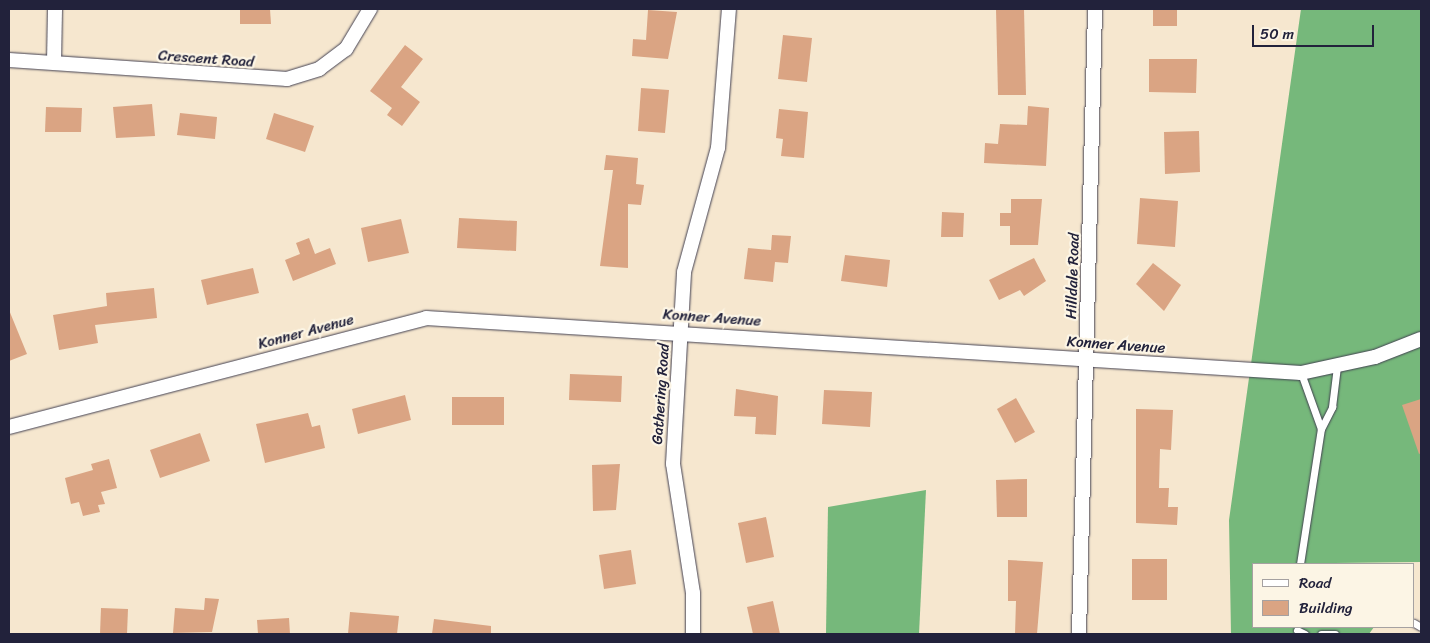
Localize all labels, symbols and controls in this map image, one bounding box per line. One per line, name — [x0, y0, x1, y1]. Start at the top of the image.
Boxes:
scale bar — [1255, 15, 1378, 47]
text: 50 m — [1260, 21, 1294, 47]
street label: Crescent Road — [157, 47, 255, 71]
street label: Hilldale Road — [1062, 233, 1084, 319]
street label: Konner Avenue — [662, 306, 762, 330]
street label: Konner Avenue — [256, 311, 356, 353]
street label: Konner Avenue — [1066, 333, 1166, 357]
street label: Gathering Road — [648, 343, 674, 445]
legend — [1252, 563, 1415, 628]
text: Road — [1299, 570, 1331, 596]
text: Building — [1299, 595, 1353, 621]

